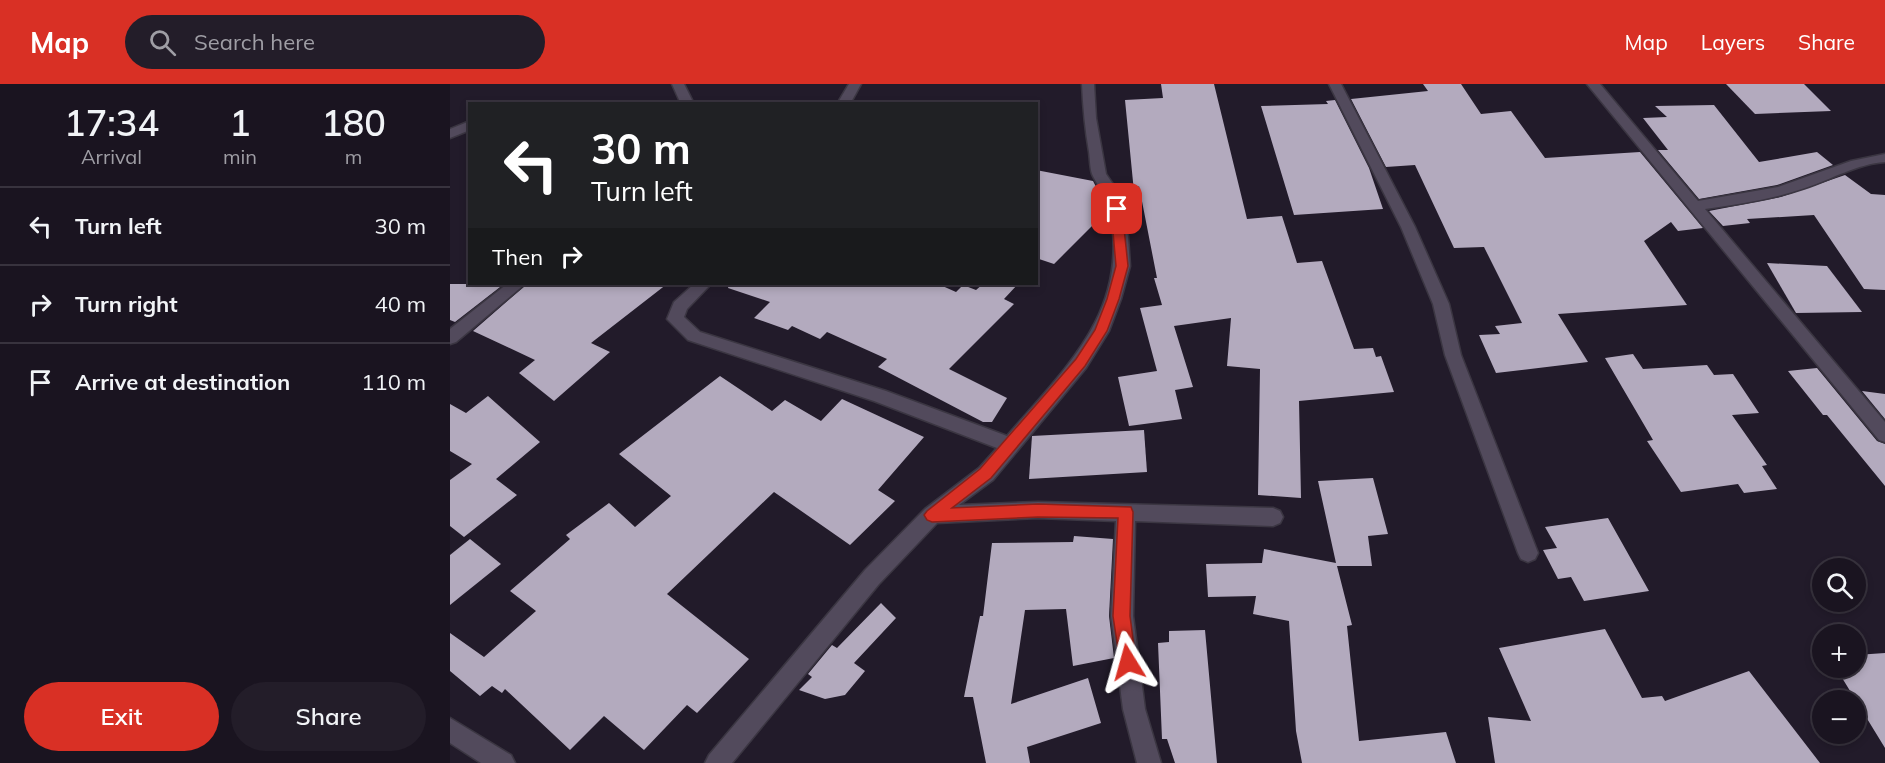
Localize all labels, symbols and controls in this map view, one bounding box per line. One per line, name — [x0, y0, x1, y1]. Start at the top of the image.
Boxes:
search box — [125, 15, 545, 69]
text: Map — [30, 25, 89, 60]
icon: search — [146, 26, 179, 59]
text: Search here — [194, 28, 315, 56]
text: Map — [1625, 29, 1668, 55]
text: Layers — [1701, 29, 1765, 55]
text: Share — [1798, 29, 1855, 55]
text: 17:34 — [64, 100, 159, 145]
text: 1 — [229, 100, 251, 145]
text: 180 — [321, 100, 386, 145]
text: 30 m — [591, 122, 691, 175]
icon: left — [492, 126, 570, 204]
text: Arrival — [81, 144, 142, 169]
text: min — [223, 144, 257, 169]
text: m — [345, 144, 362, 169]
text: Turn left — [591, 174, 693, 208]
pin — [1091, 183, 1142, 234]
icon: arrive — [1100, 192, 1133, 225]
icon: left — [24, 210, 57, 243]
text: Turn left — [75, 212, 162, 240]
text: 30 m — [375, 212, 426, 240]
icon: right — [555, 240, 588, 273]
text: Then — [492, 243, 543, 271]
icon: right — [24, 288, 57, 321]
text: Turn right — [75, 290, 178, 318]
text: 40 m — [375, 290, 426, 318]
icon: arrive — [24, 366, 57, 399]
text: Arrive at destination — [75, 368, 290, 396]
text: 110 m — [361, 368, 426, 396]
map controls — [1812, 558, 1866, 744]
button: search — [1812, 558, 1866, 612]
button: + — [1812, 624, 1866, 678]
position arrow — [1096, 630, 1160, 694]
button: Exit — [24, 682, 219, 751]
button: Share — [231, 682, 426, 751]
button: − — [1812, 690, 1866, 744]

